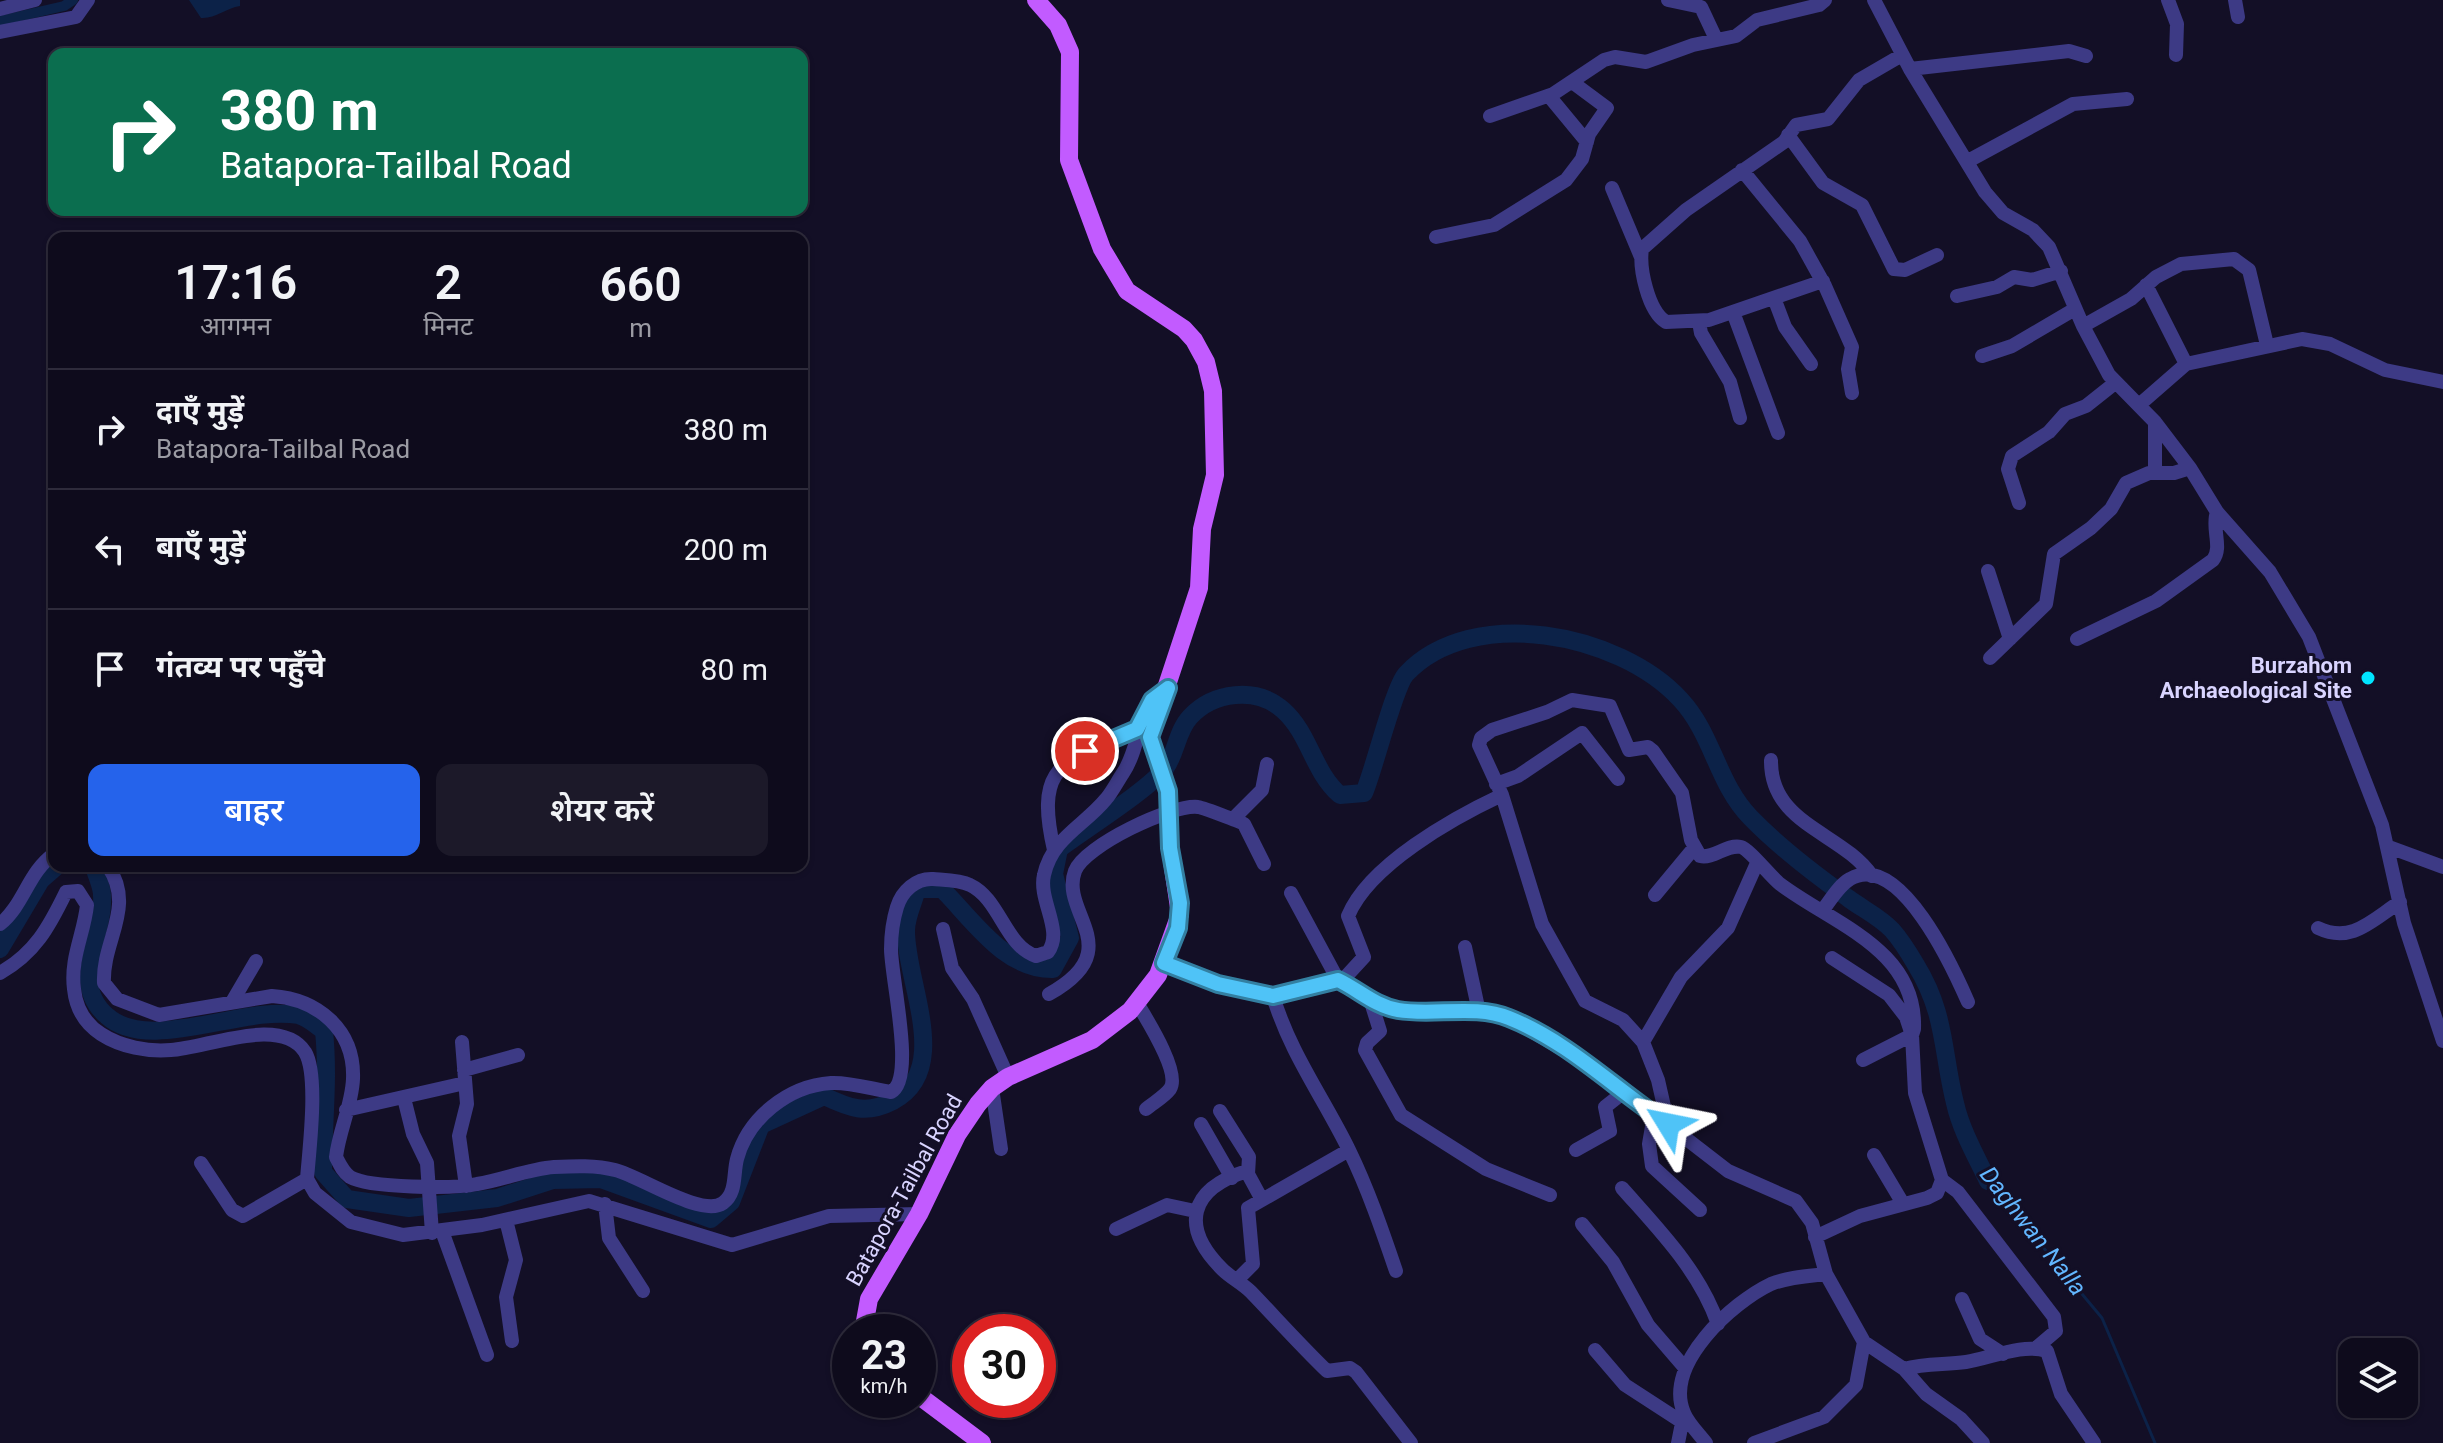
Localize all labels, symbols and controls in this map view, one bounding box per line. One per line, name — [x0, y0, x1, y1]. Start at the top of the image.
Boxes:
text: 380 m — [220, 78, 379, 144]
icon: right — [88, 80, 192, 184]
text: Batapora-Tailbal Road — [220, 145, 572, 187]
text: 17:16 — [174, 254, 297, 311]
text: 2 — [435, 254, 462, 311]
text: 660 — [599, 256, 682, 313]
text: आगमन — [200, 311, 271, 341]
text: मिनट — [423, 311, 473, 341]
text: m — [629, 313, 652, 343]
text: दाएँ मुड़ें — [156, 394, 244, 429]
icon: right — [88, 407, 132, 451]
text: 380 m — [684, 412, 768, 447]
text: Batapora-Tailbal Road — [156, 434, 410, 464]
icon: left — [88, 527, 132, 571]
text: बाएँ मुड़ें — [156, 529, 246, 564]
text: 200 m — [684, 532, 768, 567]
icon: arrive — [88, 647, 132, 691]
text: गंतव्य पर पहुँचे — [156, 649, 325, 684]
text: 80 m — [701, 652, 768, 687]
place label: Burzahom Archaeological Site — [2160, 653, 2352, 703]
marker: Burzahom Archaeological Site — [2359, 669, 2377, 687]
pin — [1051, 717, 1119, 785]
icon: arrive — [1063, 729, 1107, 773]
button: बाहर — [88, 764, 420, 856]
button: शेयर करें — [436, 764, 768, 856]
position arrow — [1626, 1082, 1710, 1166]
street label: Batapora-Tailbal Road — [841, 1090, 967, 1290]
water label: Daghwan Nalla — [1974, 1161, 2092, 1301]
speed limit sign: 30 — [952, 1314, 1056, 1418]
text: 23 — [861, 1332, 907, 1379]
map controls — [2338, 1338, 2418, 1418]
button: layers — [2338, 1338, 2418, 1418]
text: km/h — [861, 1374, 907, 1398]

